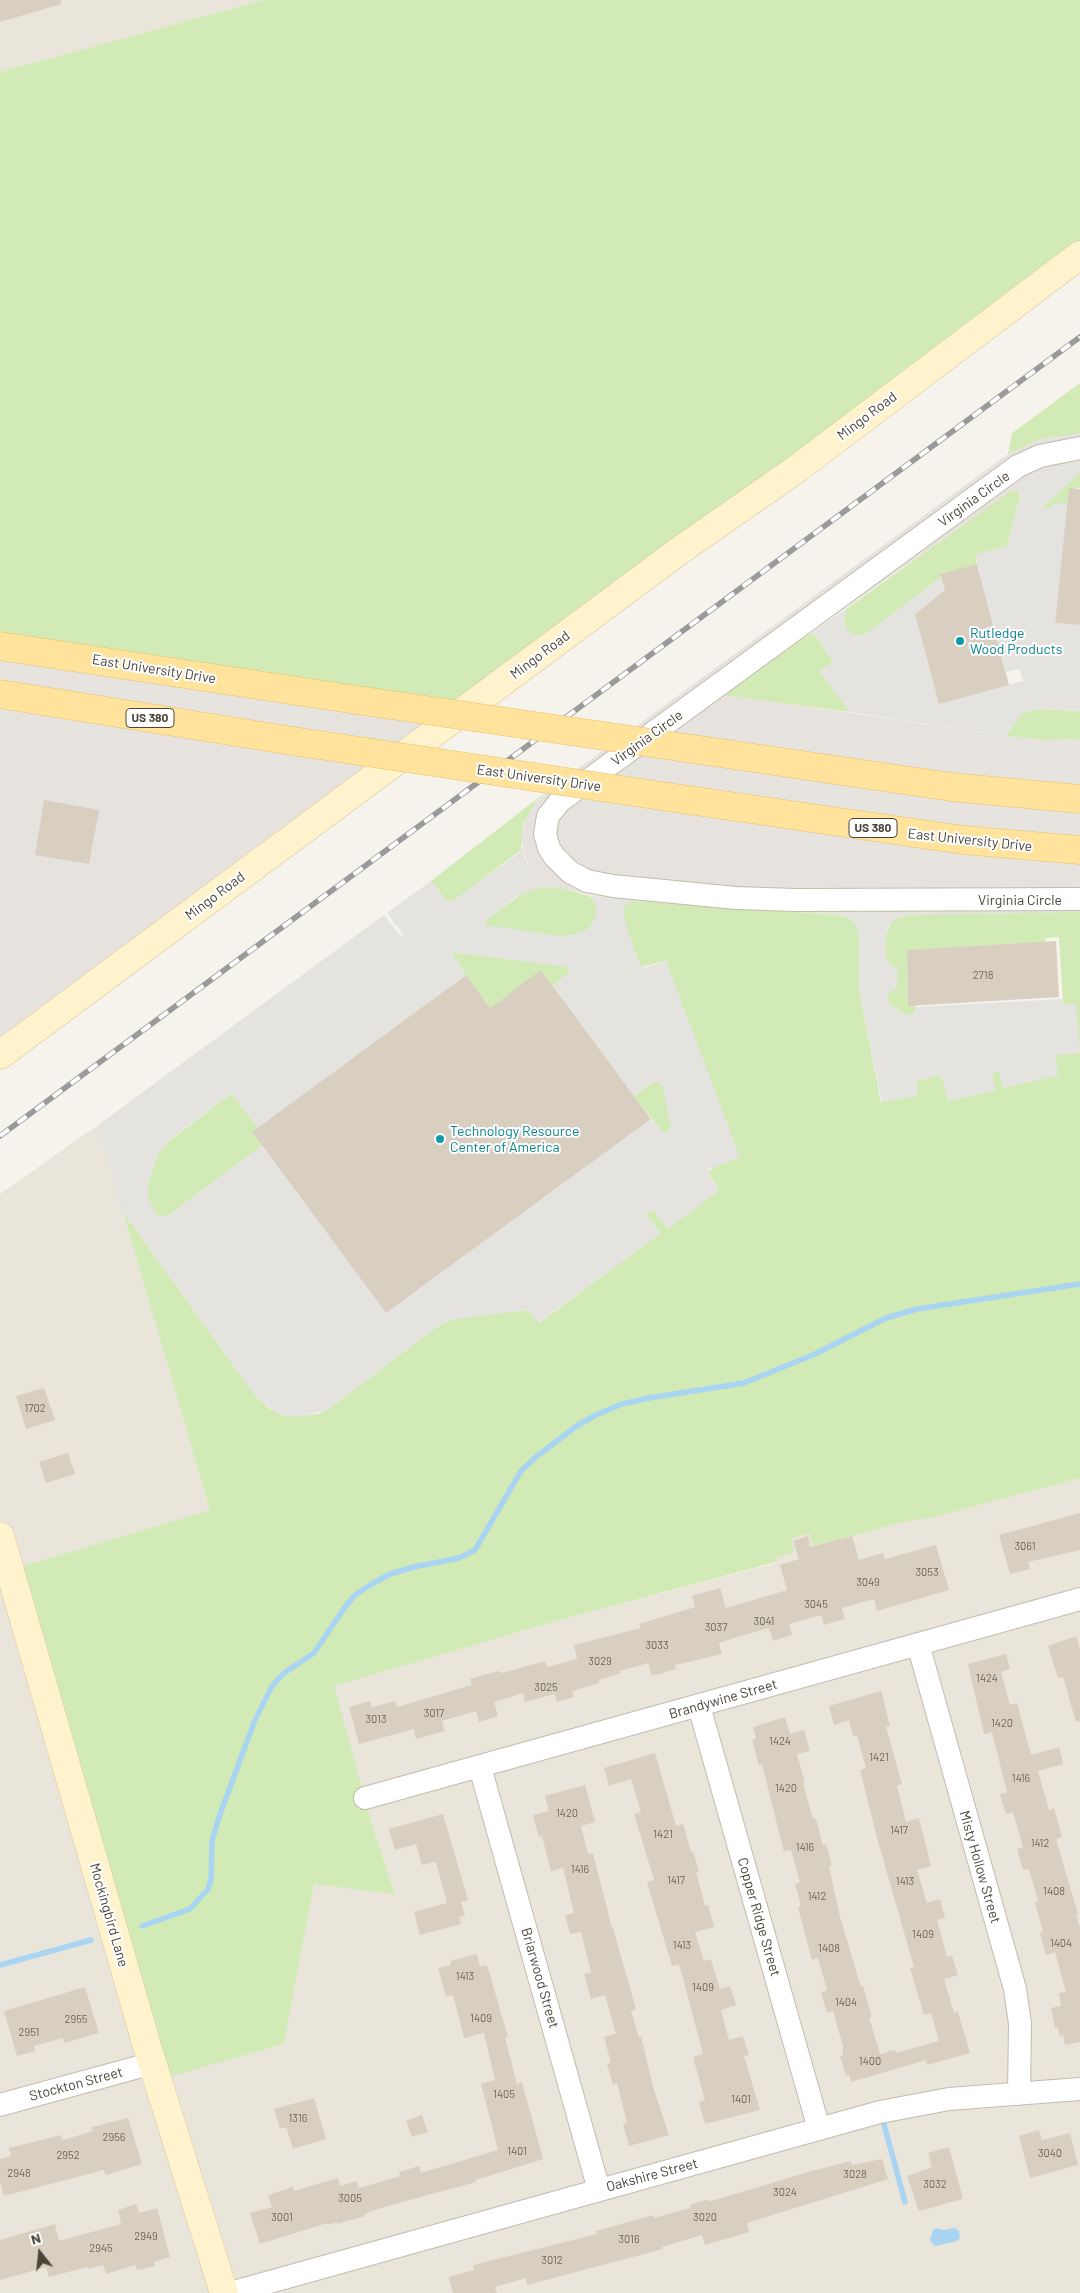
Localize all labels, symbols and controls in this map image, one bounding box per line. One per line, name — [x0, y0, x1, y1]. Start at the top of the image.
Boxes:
street label: Mingo Road — [834, 388, 900, 444]
street label: Virginia Circle — [935, 468, 1013, 530]
place label: Rutledge Wood Products — [970, 625, 1063, 658]
street label: Mingo Road — [507, 627, 573, 683]
marker: Rutledge Wood Products — [954, 635, 966, 647]
street label: East University Drive — [91, 651, 217, 687]
street label: Virginia Circle — [608, 707, 686, 769]
road number: US 380 — [126, 708, 174, 728]
street label: East University Drive — [476, 761, 602, 795]
road number: US 380 — [849, 818, 897, 838]
street label: East University Drive — [907, 825, 1033, 855]
street label: Mingo Road — [182, 868, 248, 924]
street label: Virginia Circle — [978, 892, 1062, 908]
house number: 2718 — [973, 968, 993, 982]
place label: Technology Resource Center of America — [450, 1123, 579, 1156]
marker: Technology Resource Center of America — [434, 1133, 446, 1145]
house number: 1702 — [24, 1401, 46, 1415]
house number: 3061 — [1014, 1539, 1036, 1553]
house number: 3053 — [915, 1565, 939, 1579]
house number: 3049 — [856, 1575, 880, 1589]
house number: 3045 — [804, 1597, 828, 1611]
house number: 3041 — [754, 1614, 774, 1628]
house number: 3037 — [705, 1620, 727, 1634]
house number: 3033 — [645, 1638, 669, 1652]
house number: 3029 — [588, 1654, 612, 1668]
house number: 1424 — [976, 1671, 998, 1685]
street label: Brandywine Street — [667, 1675, 779, 1723]
house number: 3025 — [534, 1680, 558, 1694]
house number: 3017 — [424, 1706, 444, 1720]
house number: 3013 — [365, 1712, 387, 1726]
house number: 1420 — [991, 1716, 1013, 1730]
house number: 1424 — [769, 1734, 791, 1748]
house number: 1421 — [869, 1750, 889, 1764]
house number: 1416 — [1012, 1771, 1030, 1785]
house number: 1420 — [775, 1781, 797, 1795]
house number: 1420 — [556, 1806, 578, 1820]
street label: Misty Hollow Street — [956, 1809, 1004, 1925]
house number: 1417 — [890, 1823, 908, 1837]
house number: 1421 — [653, 1827, 673, 1841]
house number: 1412 — [1031, 1836, 1049, 1850]
house number: 1416 — [796, 1840, 814, 1854]
street label: Copper Ridge Street — [734, 1856, 784, 1978]
street label: Mockingbird Lane — [86, 1861, 132, 1969]
house number: 1416 — [571, 1862, 589, 1876]
house number: 1417 — [667, 1873, 685, 1887]
house number: 1413 — [896, 1874, 914, 1888]
house number: 1408 — [1043, 1884, 1065, 1898]
house number: 1412 — [808, 1889, 826, 1903]
street label: Briarwood Street — [518, 1926, 562, 2030]
house number: 1409 — [912, 1927, 934, 1941]
house number: 1404 — [1050, 1936, 1072, 1950]
house number: 1413 — [673, 1938, 691, 1952]
house number: 1408 — [818, 1941, 840, 1955]
house number: 1413 — [456, 1969, 474, 1983]
house number: 1409 — [692, 1980, 714, 1994]
house number: 1404 — [835, 1995, 857, 2009]
house number: 1409 — [470, 2011, 492, 2025]
house number: 2955 — [65, 2012, 87, 2026]
house number: 2951 — [19, 2025, 39, 2039]
house number: 1400 — [859, 2054, 881, 2068]
street label: Stockton Street — [27, 2063, 125, 2105]
house number: 1405 — [493, 2087, 515, 2101]
house number: 1401 — [731, 2092, 751, 2106]
house number: 1316 — [289, 2111, 307, 2125]
house number: 2956 — [103, 2130, 125, 2144]
house number: 1401 — [507, 2144, 527, 2158]
house number: 3040 — [1038, 2146, 1062, 2160]
house number: 2952 — [56, 2148, 80, 2162]
street label: Oakshire Street — [604, 2155, 700, 2195]
house number: 2948 — [7, 2166, 31, 2180]
house number: 3028 — [843, 2167, 867, 2181]
house number: 3032 — [923, 2177, 947, 2191]
house number: 3024 — [773, 2185, 797, 2199]
house number: 3005 — [338, 2191, 362, 2205]
house number: 3001 — [271, 2210, 293, 2224]
house number: 3020 — [693, 2210, 717, 2224]
north arrow — [15, 2228, 65, 2278]
text: N — [29, 2229, 43, 2248]
house number: 2949 — [134, 2229, 158, 2243]
house number: 3016 — [618, 2232, 640, 2246]
house number: 2945 — [89, 2241, 113, 2255]
house number: 3012 — [541, 2253, 563, 2267]

